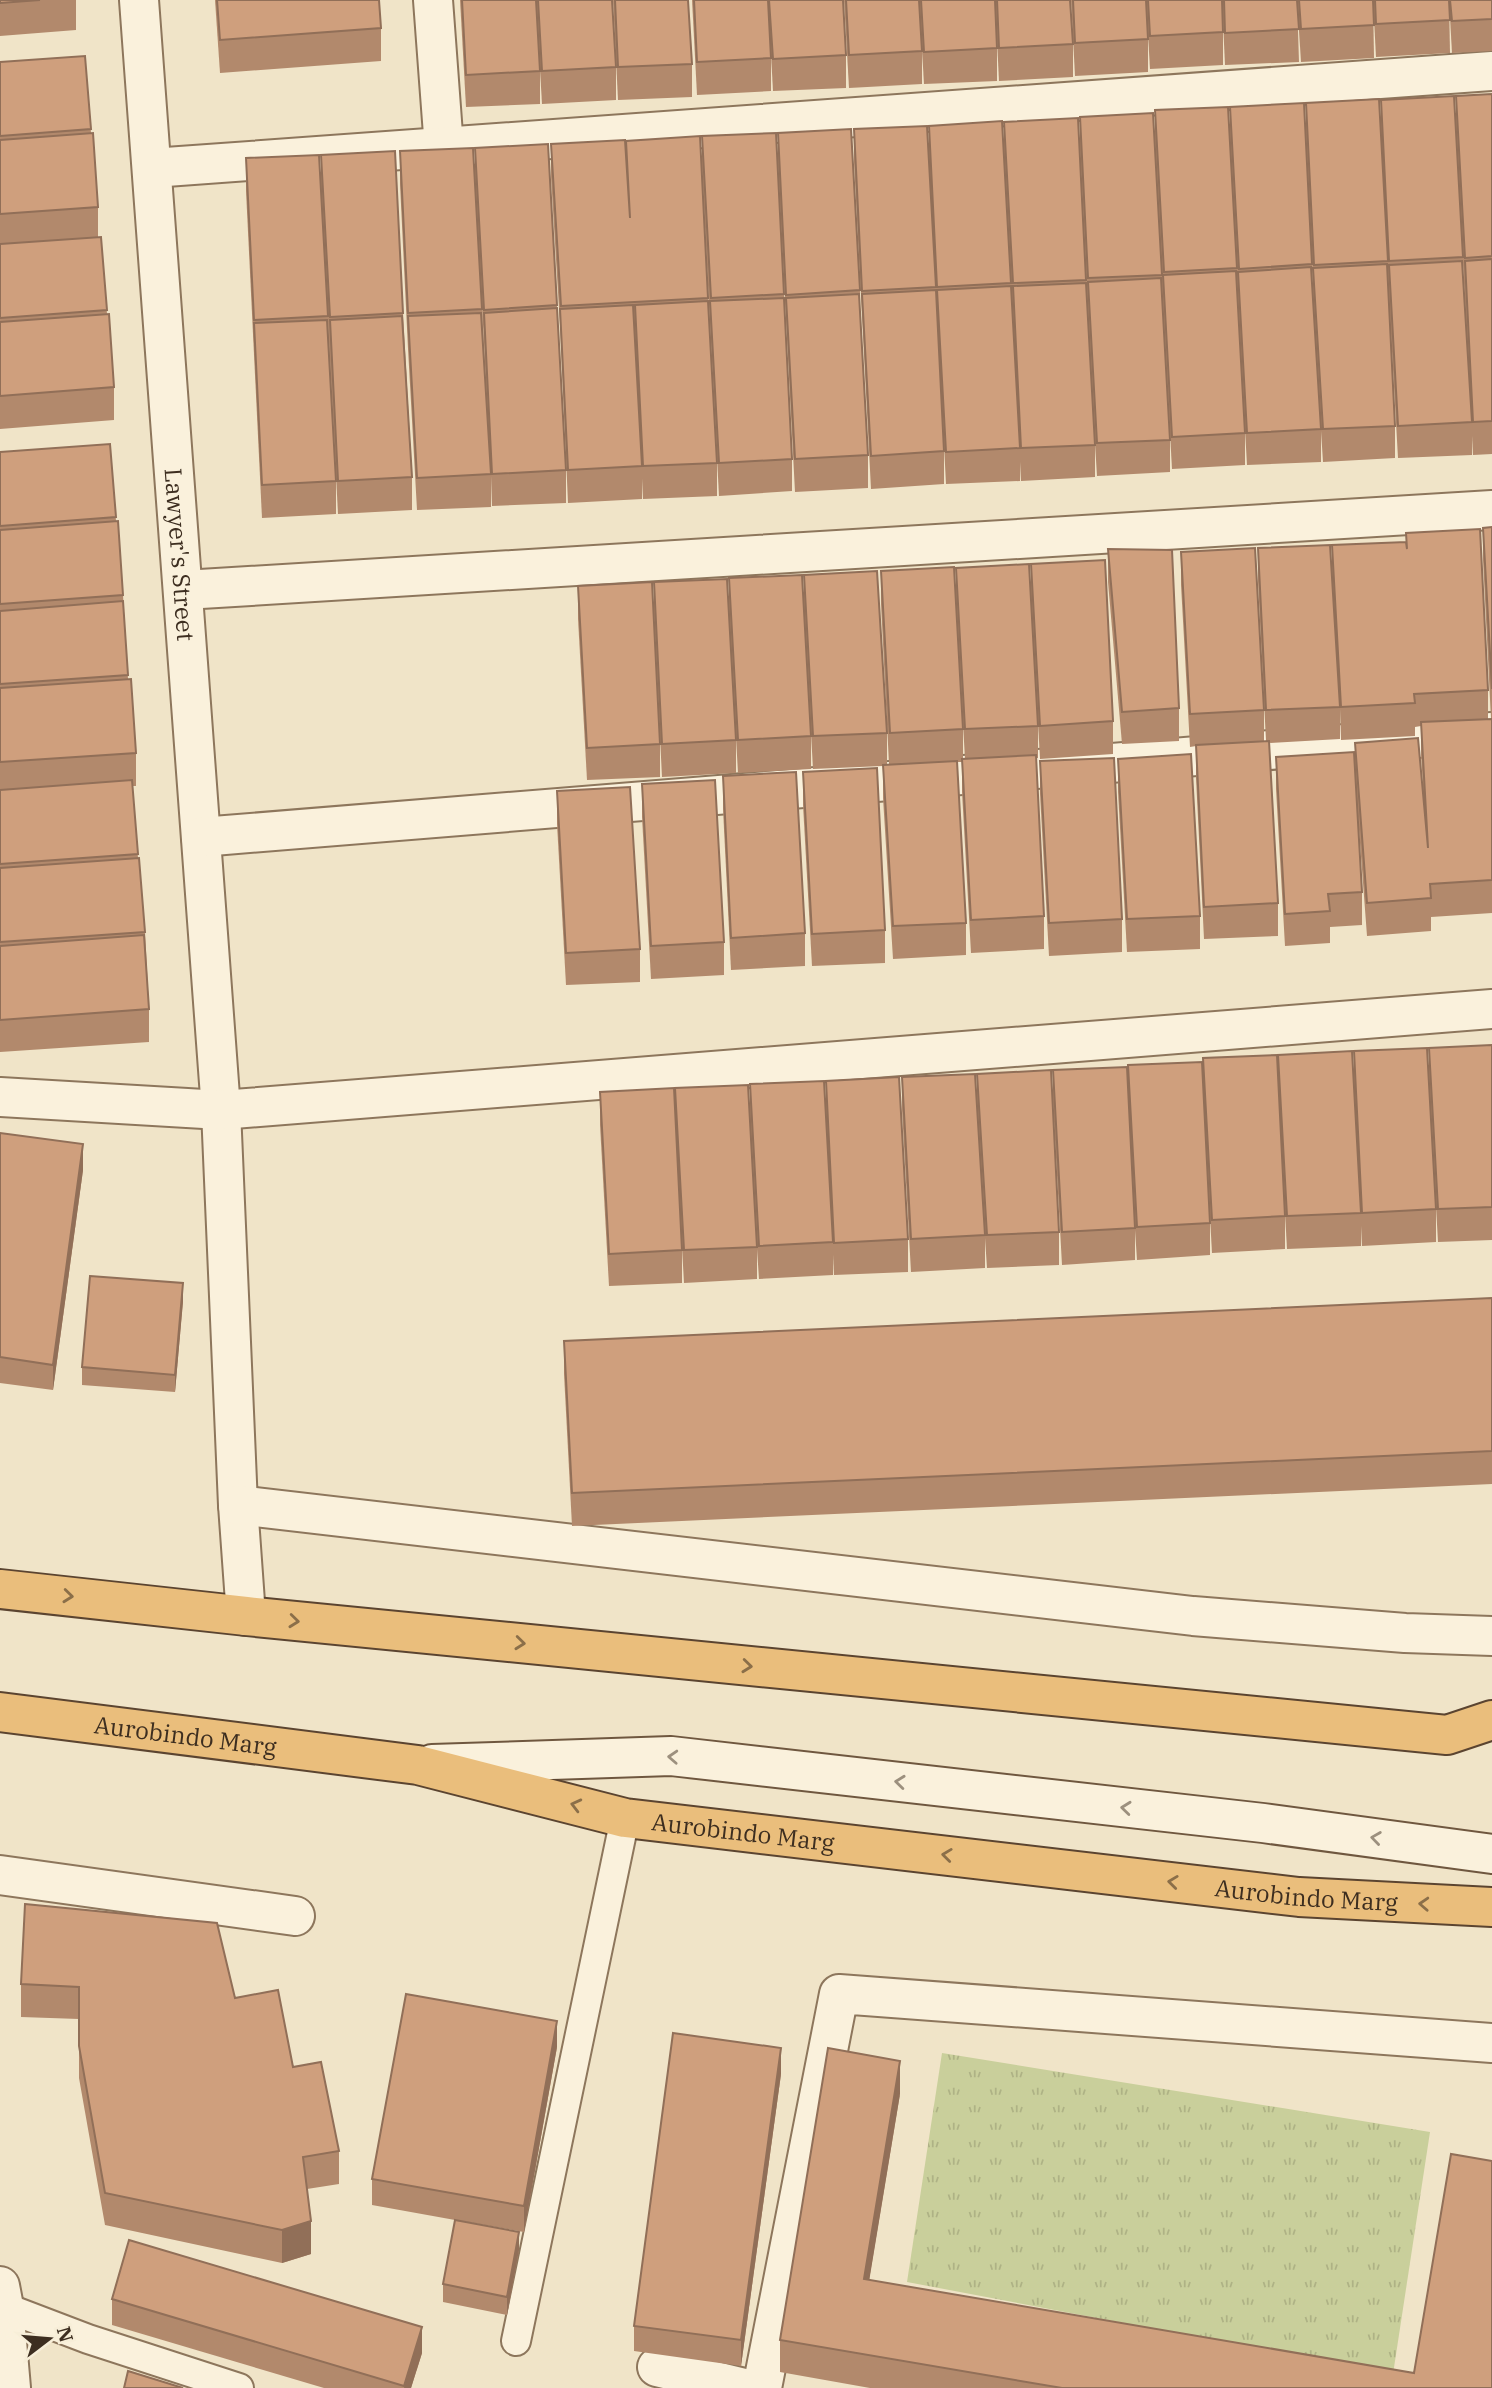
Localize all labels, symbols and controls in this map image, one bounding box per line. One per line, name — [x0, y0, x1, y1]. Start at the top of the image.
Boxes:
street label: Lawyer's Street — [158, 467, 202, 642]
one-way arrow — [63, 1588, 74, 1603]
one-way arrow — [288, 1613, 300, 1628]
one-way arrow — [515, 1635, 526, 1650]
one-way arrow — [741, 1658, 753, 1673]
street label: Aurobindo Marg — [92, 1708, 279, 1763]
one-way arrow — [668, 1750, 679, 1765]
one-way arrow — [894, 1775, 905, 1790]
one-way arrow — [570, 1799, 582, 1813]
one-way arrow — [1120, 1800, 1131, 1815]
street label: Aurobindo Marg — [650, 1805, 836, 1858]
one-way arrow — [1370, 1831, 1382, 1846]
one-way arrow — [941, 1848, 953, 1863]
street label: Aurobindo Marg — [1213, 1871, 1399, 1918]
one-way arrow — [1167, 1875, 1178, 1890]
one-way arrow — [1418, 1896, 1429, 1911]
north arrow — [14, 2304, 84, 2374]
text: N — [52, 2324, 79, 2345]

